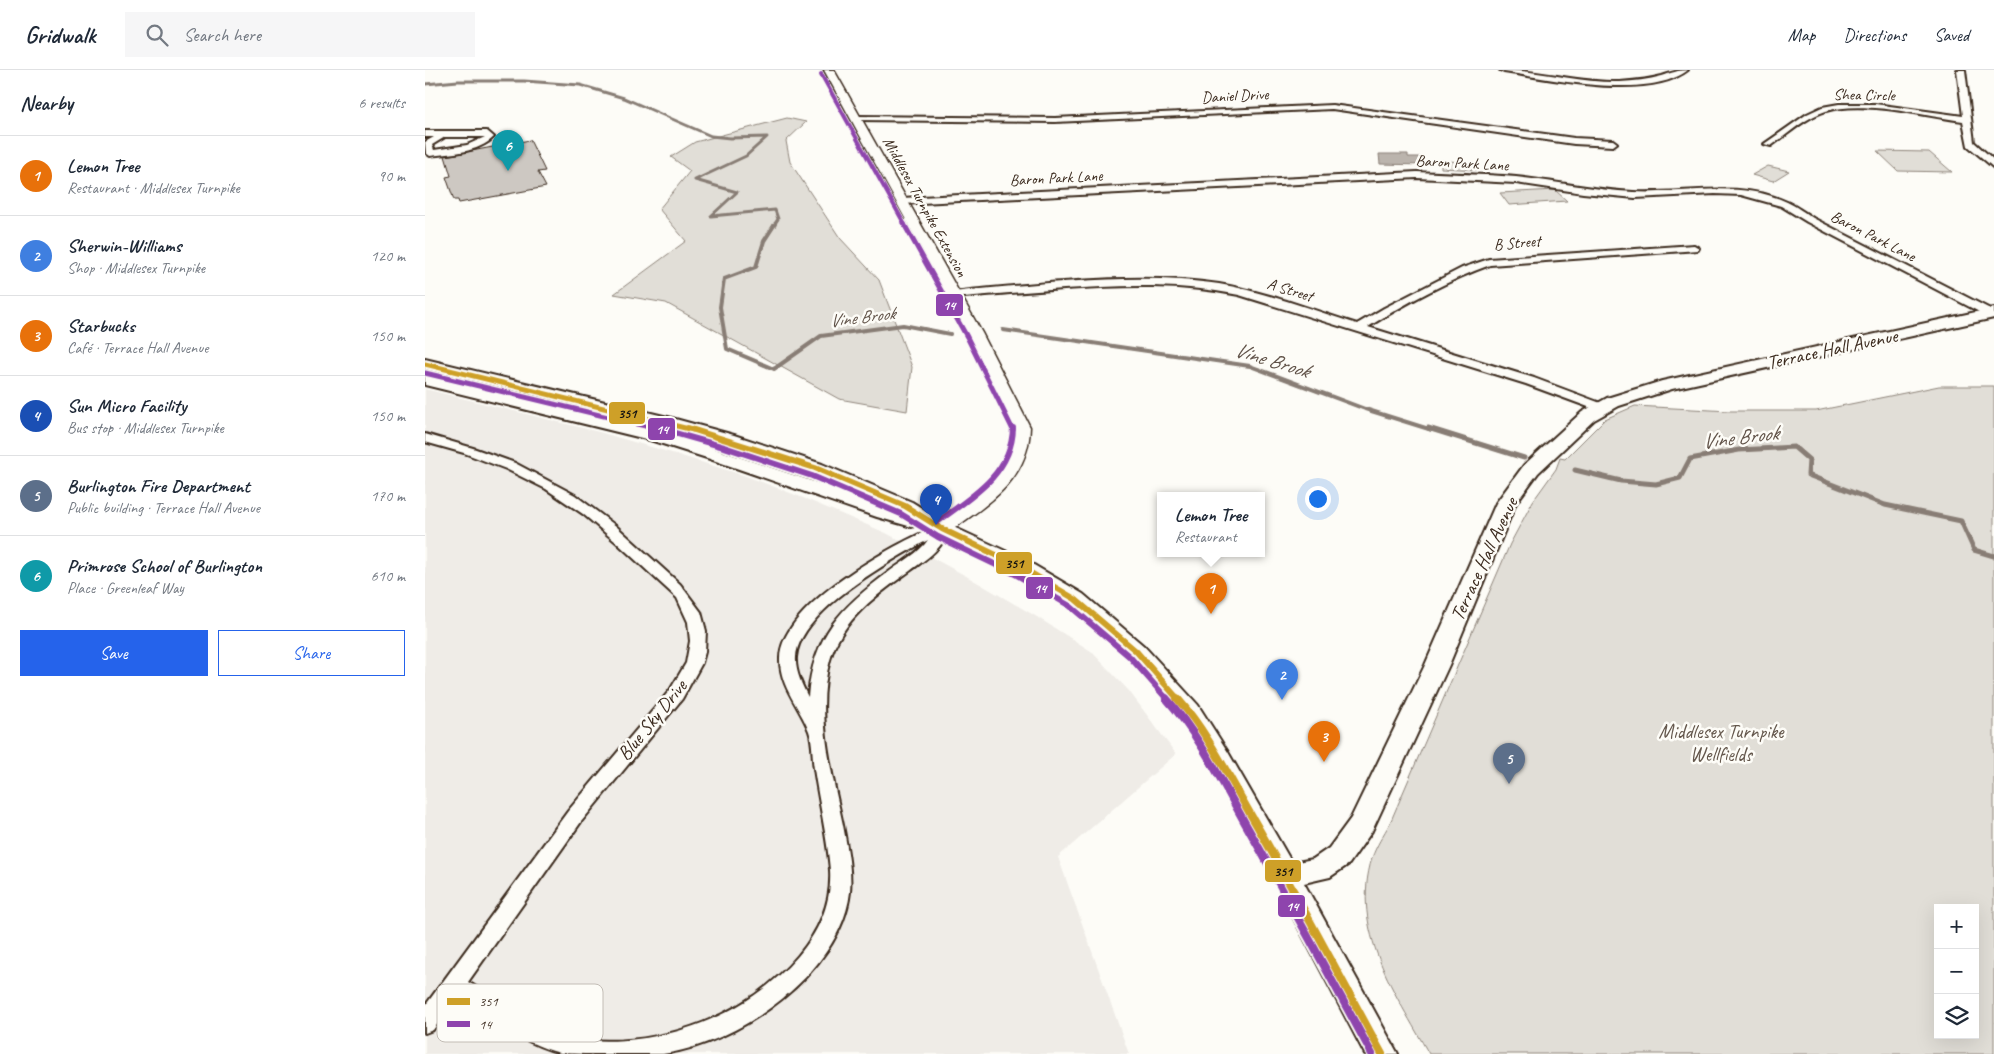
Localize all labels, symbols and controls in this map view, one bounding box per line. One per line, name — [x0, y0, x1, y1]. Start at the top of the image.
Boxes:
search box — [125, 12, 475, 57]
text: Gridwalk — [25, 20, 95, 50]
icon: search — [143, 21, 171, 49]
text: Search here — [183, 23, 261, 47]
text: Map — [1788, 24, 1815, 46]
text: Directions — [1843, 24, 1906, 46]
text: Saved — [1934, 24, 1969, 46]
street label: Daniel Drive — [1201, 84, 1271, 108]
street label: Shea Circle — [1833, 84, 1897, 106]
text: Nearby — [20, 90, 73, 116]
text: 6 results — [358, 93, 405, 113]
pin: 6 — [492, 130, 524, 171]
street label: Middlesex Turnpike Extension — [878, 133, 972, 281]
street label: Baron Park Lane — [1415, 151, 1511, 176]
text: Lemon Tree — [67, 154, 139, 178]
street label: Baron Park Lane — [1009, 165, 1105, 190]
text: 1 — [32, 166, 40, 186]
text: 90 m — [378, 166, 405, 186]
text: Restaurant · Middlesex Turnpike — [67, 178, 240, 198]
street label: Baron Park Lane — [1827, 206, 1920, 267]
street label: B Street — [1493, 231, 1544, 255]
text: Sherwin-Williams — [67, 234, 181, 258]
text: 2 — [32, 246, 40, 266]
text: 120 m — [371, 246, 405, 266]
text: Shop · Middlesex Turnpike — [67, 258, 205, 278]
street label: A Street — [1265, 274, 1318, 307]
line badge: 14 — [935, 293, 964, 317]
text: 14 — [943, 297, 957, 314]
water label: Vine Brook — [828, 302, 899, 332]
text: Starbucks — [67, 314, 135, 338]
street label: Terrace Hall Avenue — [1764, 323, 1901, 375]
text: 3 — [32, 326, 40, 346]
text: 150 m — [371, 326, 405, 346]
water label: Vine Brook — [1232, 336, 1316, 385]
text: Café · Terrace Hall Avenue — [67, 338, 208, 358]
text: Sun Micro Facility — [67, 394, 186, 418]
line badge: 351 — [608, 401, 646, 425]
text: 351 — [618, 405, 638, 422]
text: 4 — [32, 406, 40, 426]
text: 150 m — [371, 406, 405, 426]
line badge: 14 — [647, 417, 676, 441]
text: Bus stop · Middlesex Turnpike — [67, 418, 224, 438]
water label: Vine Brook — [1701, 419, 1784, 455]
text: 14 — [656, 421, 670, 438]
text: Burlington Fire Department — [67, 474, 250, 498]
pin: 4 — [920, 484, 952, 525]
text: 5 — [33, 486, 39, 506]
text: 170 m — [371, 486, 405, 506]
your location — [1305, 486, 1331, 512]
popup — [1157, 492, 1265, 557]
street label: Terrace Hall Avenue — [1445, 492, 1524, 624]
text: Public building · Terrace Hall Avenue — [67, 498, 260, 518]
text: Lemon Tree — [1175, 503, 1247, 527]
text: Restaurant — [1175, 527, 1237, 547]
line badge: 351 — [995, 551, 1033, 575]
text: Primrose School of Burlington — [67, 554, 262, 578]
text: 351 — [1005, 555, 1025, 572]
text: 6 — [32, 566, 40, 586]
text: 610 m — [371, 566, 405, 586]
pin: 1 — [1195, 573, 1227, 614]
line badge: 14 — [1025, 576, 1054, 600]
text: Place · Greenleaf Way — [67, 578, 184, 598]
text: 14 — [1034, 580, 1048, 597]
button: Save — [20, 630, 208, 676]
button: Share — [218, 630, 405, 676]
pin: 2 — [1266, 659, 1298, 700]
street label: Blue Sky Drive — [612, 673, 693, 766]
park label: Middlesex Turnpike Wellfields — [1658, 719, 1785, 767]
pin: 3 — [1308, 721, 1340, 762]
pin: 5 — [1493, 743, 1525, 784]
line badge: 351 — [1264, 859, 1302, 883]
text: 351 — [1274, 863, 1294, 880]
line badge: 14 — [1277, 894, 1306, 918]
text: 14 — [1286, 898, 1300, 915]
map controls — [1934, 904, 1979, 1039]
button: + — [1934, 904, 1979, 949]
button: − — [1934, 949, 1979, 994]
legend — [437, 984, 603, 1042]
text: 351 — [479, 993, 499, 1010]
button: layers — [1934, 994, 1979, 1039]
text: 14 — [479, 1016, 493, 1033]

